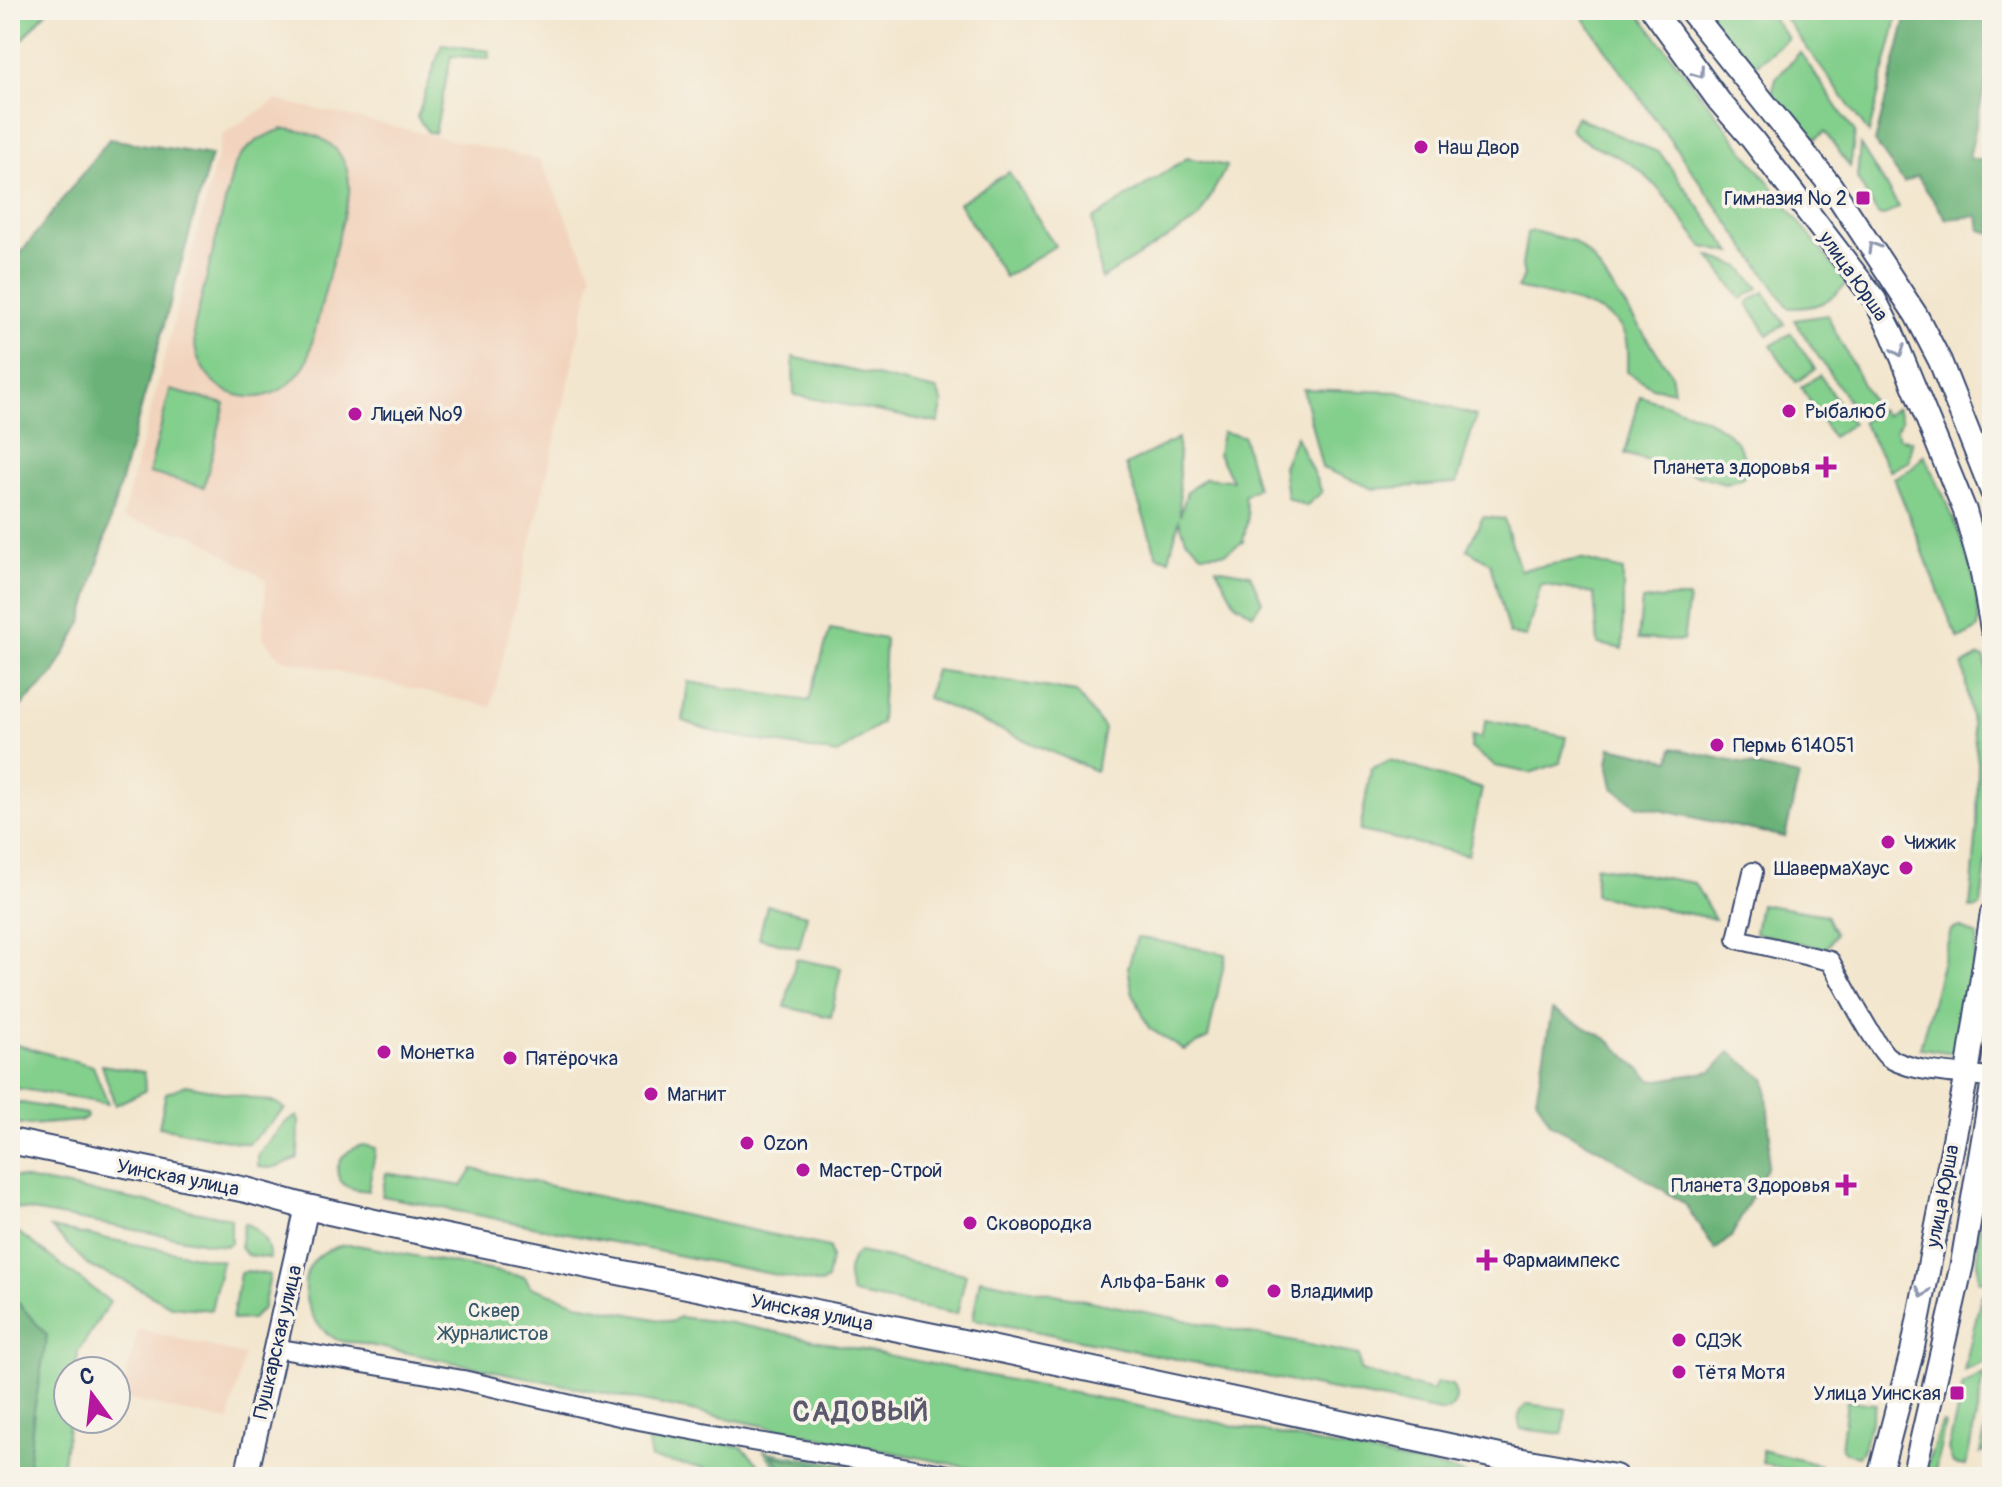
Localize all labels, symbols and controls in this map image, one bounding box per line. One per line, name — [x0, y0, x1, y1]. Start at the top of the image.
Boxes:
one-way arrow — [1689, 65, 1704, 79]
place label: Наш Двор — [1437, 135, 1519, 160]
marker: Наш Двор — [1412, 138, 1430, 156]
place label: Гимназия № 2 — [1724, 186, 1847, 211]
marker: Гимназия № 2 — [1854, 189, 1872, 207]
street label: улица Юрша — [1813, 226, 1894, 326]
one-way arrow — [1867, 241, 1882, 256]
one-way arrow — [1889, 343, 1906, 357]
place label: Рыбалюб — [1805, 399, 1886, 424]
place label: Лицей №9 — [370, 402, 463, 427]
marker: Рыбалюб — [1780, 402, 1798, 420]
marker: Лицей №9 — [346, 405, 364, 423]
place label: Планета здоровья — [1654, 455, 1810, 480]
marker: Планета здоровья — [1817, 458, 1835, 476]
place label: Пермь 614051 — [1733, 733, 1854, 758]
marker: Пермь 614051 — [1708, 736, 1726, 754]
place label: Чижик — [1904, 830, 1957, 855]
marker: Чижик — [1879, 833, 1897, 851]
place label: ШавермаХаус — [1774, 856, 1890, 881]
marker: ШавермаХаус — [1897, 859, 1915, 877]
place label: Монетка — [400, 1040, 475, 1065]
marker: Монетка — [375, 1043, 393, 1061]
place label: Пятёрочка — [526, 1046, 618, 1071]
marker: Пятёрочка — [501, 1049, 519, 1067]
place label: Магнит — [667, 1082, 726, 1107]
marker: Магнит — [642, 1085, 660, 1103]
place label: Ozon — [763, 1131, 808, 1156]
marker: Ozon — [738, 1134, 756, 1152]
street label: улица Юрша — [1920, 1143, 1965, 1251]
street label: Уинская улица — [115, 1153, 241, 1202]
place label: Мастер-Строй — [819, 1158, 942, 1183]
marker: Мастер-Строй — [794, 1161, 812, 1179]
place label: Планета Здоровья — [1671, 1173, 1830, 1198]
marker: Планета Здоровья — [1837, 1176, 1855, 1194]
place label: Сковородка — [986, 1211, 1092, 1236]
marker: Сковородка — [961, 1214, 979, 1232]
place label: Фармаимпекс — [1503, 1248, 1620, 1273]
marker: Фармаимпекс — [1478, 1251, 1496, 1269]
street label: Пушкарская улица — [248, 1263, 307, 1421]
place label: Альфа-Банк — [1100, 1269, 1206, 1294]
marker: Альфа-Банк — [1213, 1272, 1231, 1290]
place label: Владимир — [1290, 1279, 1374, 1304]
marker: Владимир — [1265, 1282, 1283, 1300]
one-way arrow — [1916, 1286, 1933, 1299]
street label: Уинская улица — [749, 1288, 875, 1337]
park label: Сквер Журналистов — [436, 1298, 549, 1346]
place label: СДЭК — [1695, 1328, 1743, 1353]
marker: СДЭК — [1670, 1331, 1688, 1349]
north arrow — [52, 1355, 132, 1435]
place label: Тётя Мотя — [1695, 1360, 1785, 1385]
text: С — [77, 1361, 98, 1392]
marker: Тётя Мотя — [1670, 1363, 1688, 1381]
place label: Улица Уинская — [1813, 1381, 1941, 1406]
marker: Улица Уинская — [1948, 1384, 1966, 1402]
district label: САДОВЫЙ — [793, 1395, 929, 1430]

